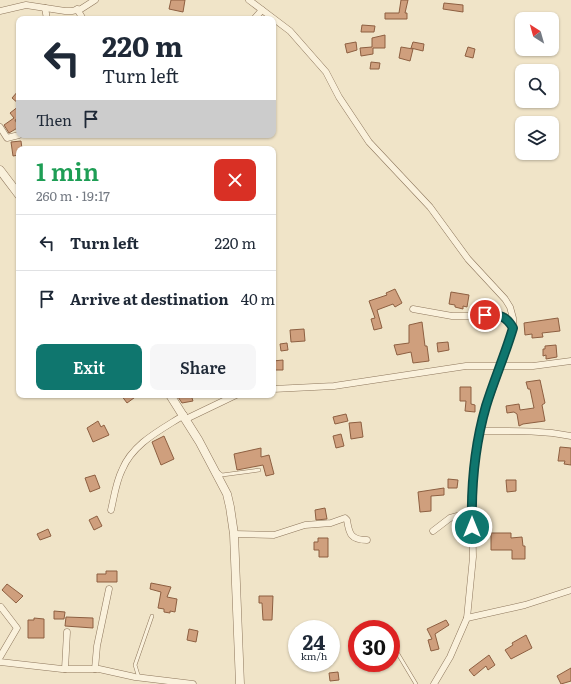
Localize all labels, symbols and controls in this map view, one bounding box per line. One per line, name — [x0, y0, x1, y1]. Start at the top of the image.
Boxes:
north arrow — [515, 12, 559, 56]
map controls — [515, 12, 559, 160]
text: 220 m — [102, 24, 183, 66]
icon: left — [36, 32, 88, 84]
text: Turn left — [102, 62, 179, 89]
button: search — [515, 64, 559, 108]
text: Then — [36, 108, 72, 131]
icon: arrive — [80, 108, 102, 130]
button: layers — [515, 116, 559, 160]
text: 1 min — [36, 153, 99, 188]
button: close — [214, 159, 256, 201]
text: 260 m · 19:17 — [36, 186, 110, 205]
text: Turn left — [70, 231, 139, 254]
text: 220 m — [215, 231, 256, 254]
icon: left — [36, 232, 58, 254]
text: Arrive at destination — [70, 287, 229, 310]
text: 40 m — [241, 287, 275, 310]
icon: arrive — [36, 288, 58, 310]
pin — [468, 298, 502, 332]
icon: arrive — [474, 304, 496, 326]
button: Exit — [36, 344, 142, 390]
button: Share — [150, 344, 256, 390]
position arrow — [451, 506, 493, 548]
speed limit sign: 30 — [348, 620, 400, 672]
text: 24 — [303, 626, 325, 656]
text: km/h — [301, 648, 327, 663]

